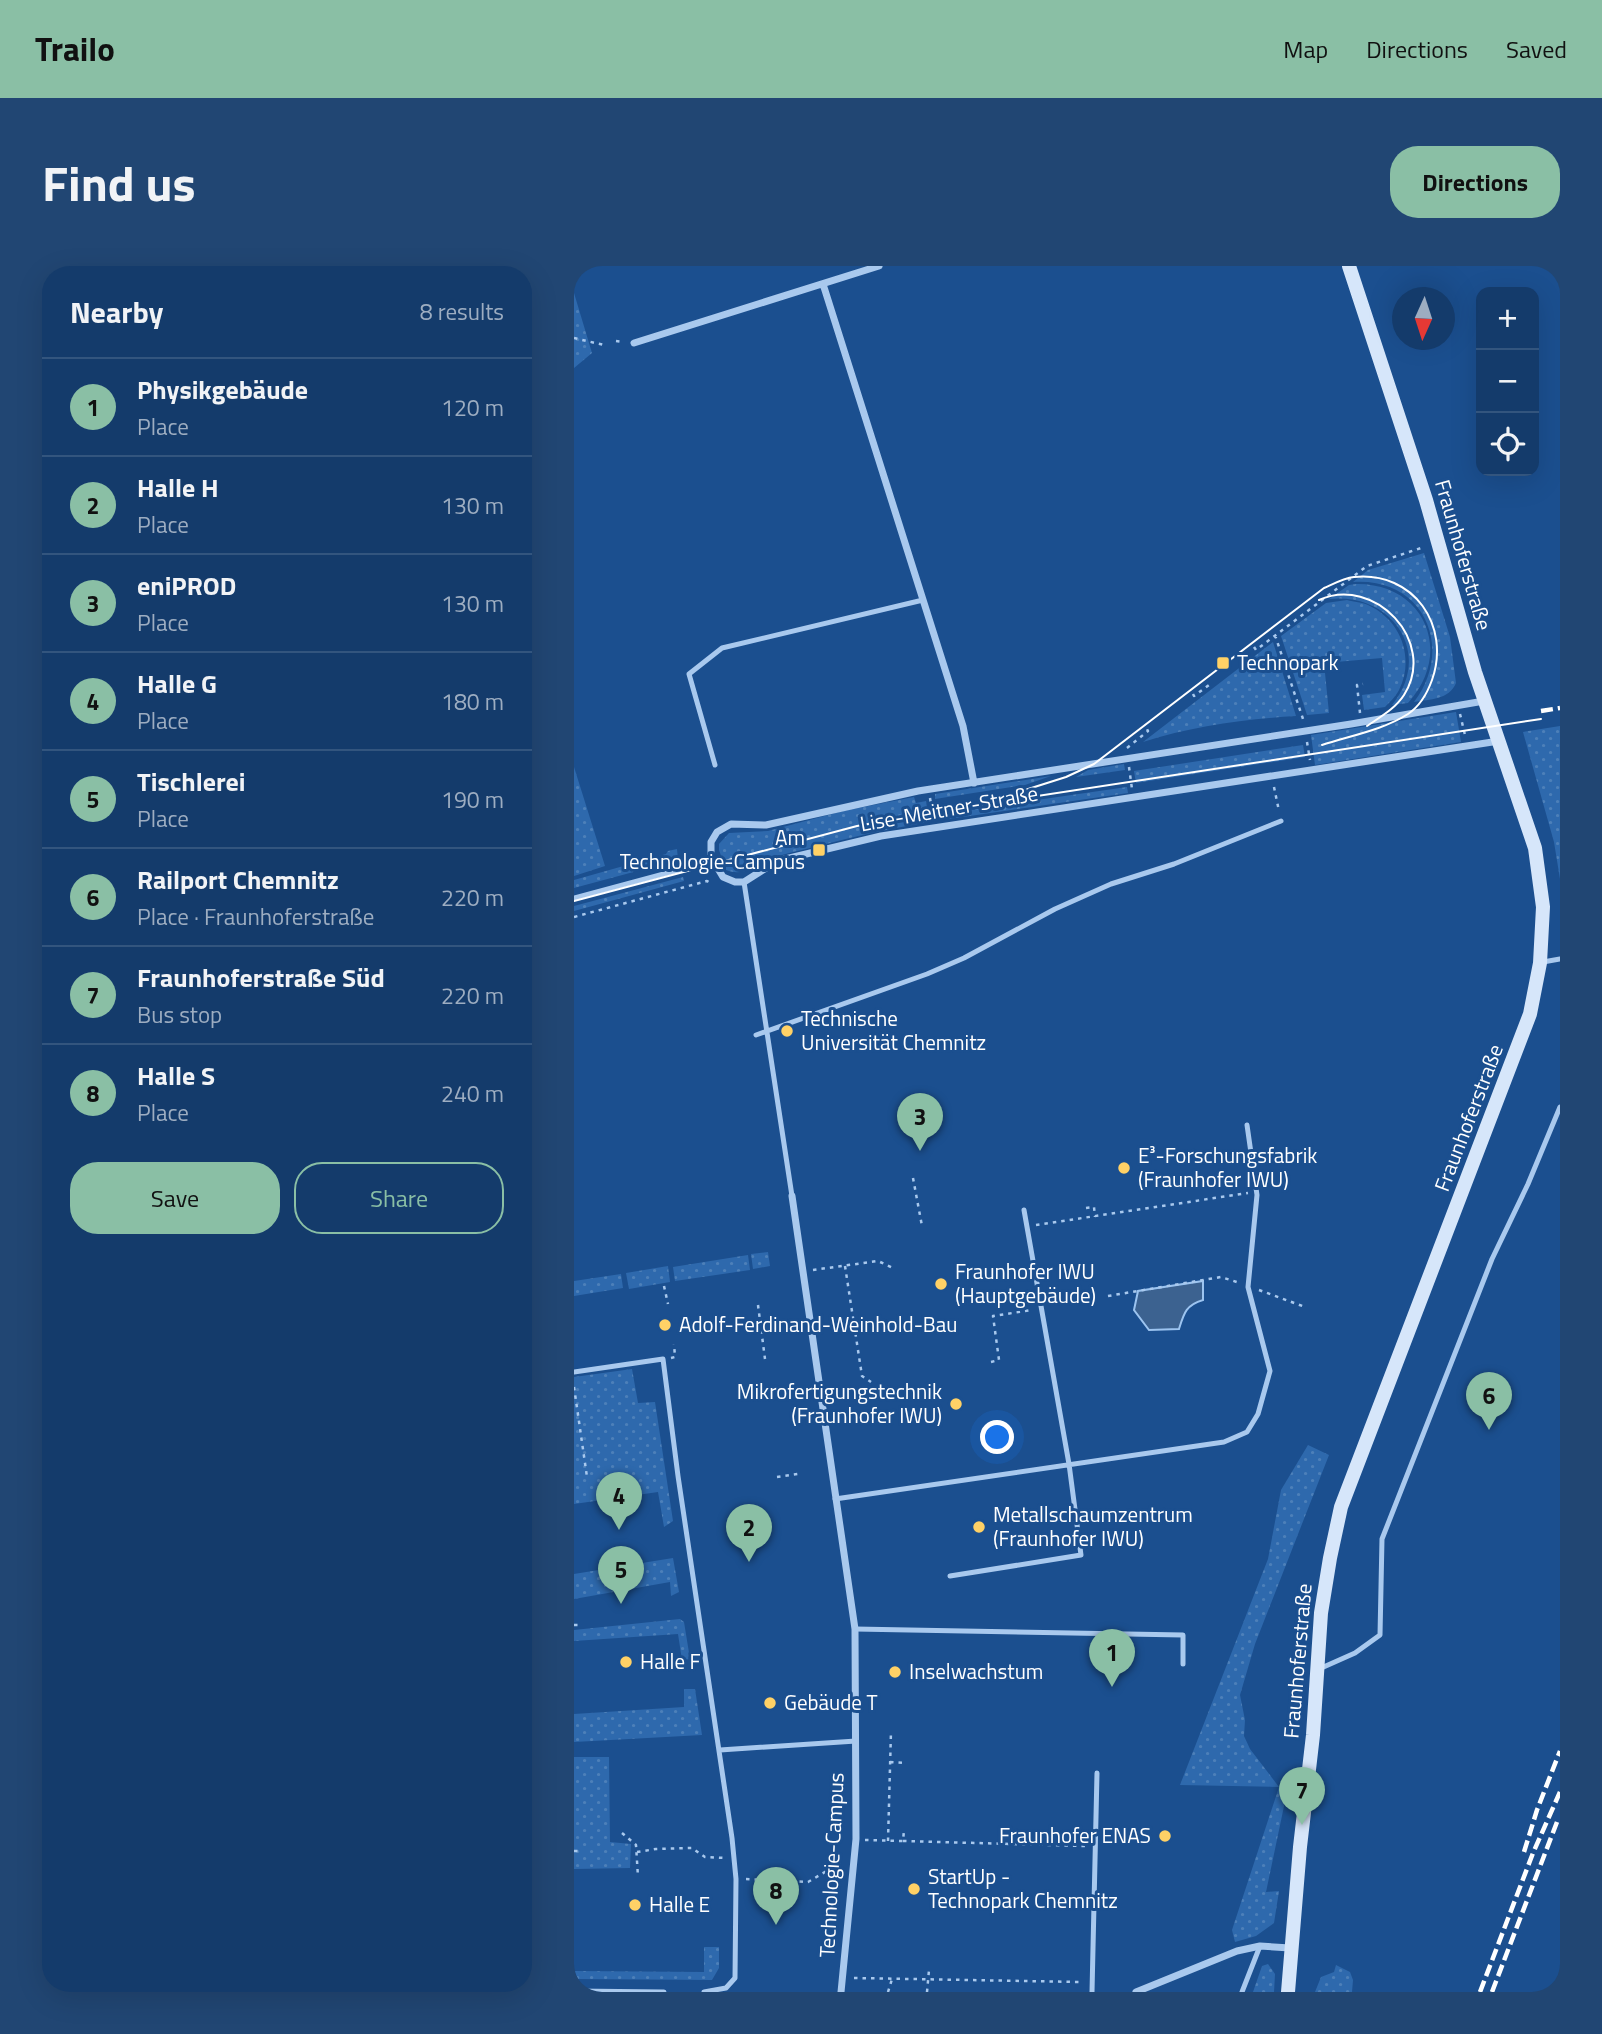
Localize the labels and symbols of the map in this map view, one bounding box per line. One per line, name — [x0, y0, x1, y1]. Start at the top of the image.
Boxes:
north arrow — [1392, 287, 1455, 350]
street label: Fraunhoferstraße — [1427, 476, 1501, 634]
place label: Technopark — [1237, 646, 1338, 678]
marker: Technopark — [1215, 655, 1231, 671]
street label: Lise-Meitner-Straße — [857, 777, 1040, 839]
place label: Am Technologie-Campus — [620, 821, 805, 877]
marker: Am Technologie-Campus — [811, 842, 827, 858]
place label: Technische Universität Chemnitz — [801, 1002, 986, 1058]
marker: Technische Universität Chemnitz — [779, 1023, 795, 1039]
street label: Fraunhoferstraße — [1425, 1039, 1511, 1196]
pin: 3 — [897, 1093, 943, 1151]
place label: E³-Forschungsfabrik (Fraunhofer IWU) — [1138, 1139, 1317, 1195]
marker: E³-Forschungsfabrik (Fraunhofer IWU) — [1116, 1160, 1132, 1176]
place label: Fraunhofer IWU (Hauptgebäude) — [955, 1255, 1096, 1311]
marker: Fraunhofer IWU (Hauptgebäude) — [933, 1276, 949, 1292]
place label: Adolf-Ferdinand-Weinhold-Bau — [679, 1308, 957, 1340]
marker: Adolf-Ferdinand-Weinhold-Bau — [657, 1317, 673, 1333]
pin: 6 — [1466, 1372, 1512, 1430]
place label: Mikrofertigungstechnik (Fraunhofer IWU) — [737, 1375, 942, 1431]
marker: Mikrofertigungstechnik (Fraunhofer IWU) — [948, 1396, 964, 1412]
your location — [980, 1420, 1014, 1454]
pin: 4 — [596, 1472, 642, 1530]
place label: Metallschaumzentrum (Fraunhofer IWU) — [993, 1498, 1193, 1554]
pin: 2 — [726, 1504, 772, 1562]
marker: Metallschaumzentrum (Fraunhofer IWU) — [971, 1519, 987, 1535]
pin: 5 — [598, 1546, 644, 1604]
street label: Fraunhoferstraße — [1274, 1582, 1320, 1740]
pin: 1 — [1089, 1629, 1135, 1687]
place label: Halle F — [640, 1645, 701, 1677]
marker: Halle F — [618, 1654, 634, 1670]
place label: Inselwachstum — [909, 1655, 1043, 1687]
marker: Inselwachstum — [887, 1664, 903, 1680]
place label: Gebäude T — [784, 1686, 878, 1718]
marker: Gebäude T — [762, 1695, 778, 1711]
pin: 7 — [1279, 1767, 1325, 1825]
street label: Technologie-Campus — [810, 1772, 852, 1958]
place label: Fraunhofer ENAS — [999, 1819, 1151, 1851]
marker: Fraunhofer ENAS — [1157, 1828, 1173, 1844]
place label: StartUp - Technopark Chemnitz — [928, 1860, 1118, 1916]
pin: 8 — [753, 1867, 799, 1925]
marker: StartUp - Technopark Chemnitz — [906, 1881, 922, 1897]
place label: Halle E — [649, 1888, 710, 1920]
marker: Halle E — [627, 1897, 643, 1913]

